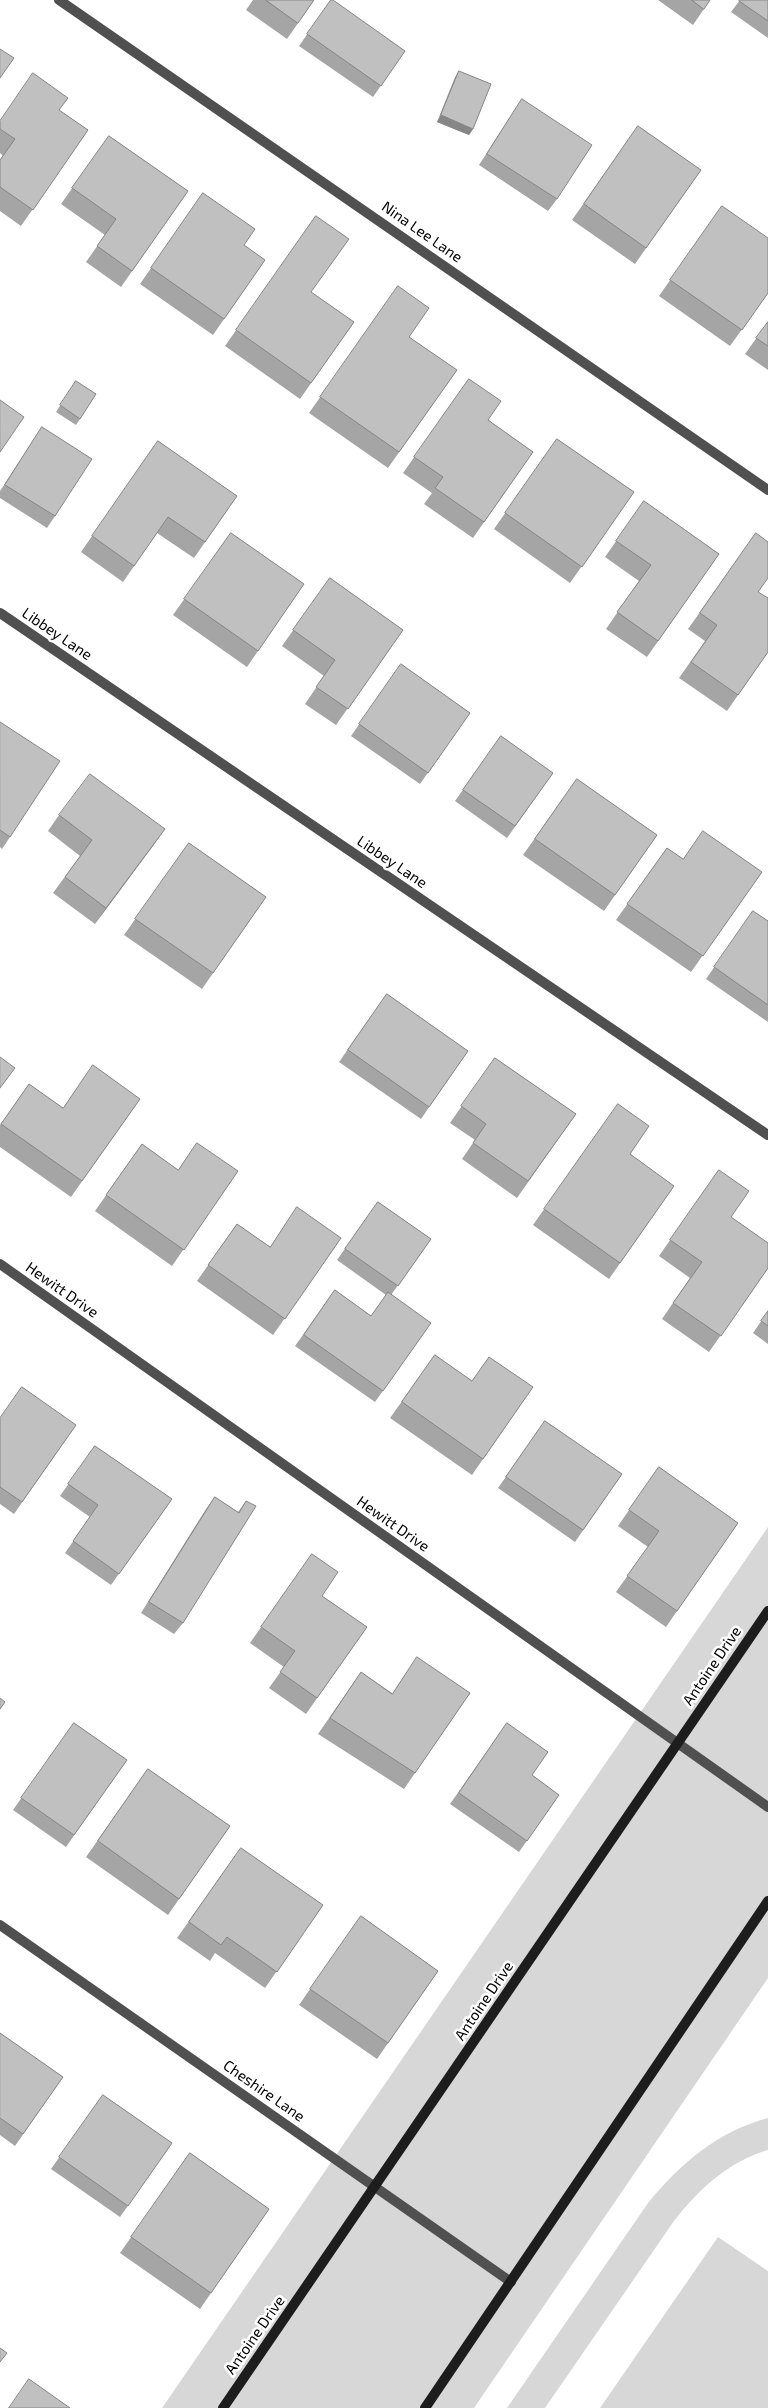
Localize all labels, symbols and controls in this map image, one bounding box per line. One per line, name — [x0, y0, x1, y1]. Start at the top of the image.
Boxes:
street label: Nina Lee Lane — [378, 198, 466, 266]
street label: Libbey Lane — [19, 604, 95, 664]
street label: Libbey Lane — [354, 832, 430, 892]
street label: Hewitt Drive — [22, 1258, 102, 1322]
street label: Hewitt Drive — [353, 1492, 433, 1556]
street label: Antoine Drive — [679, 1623, 745, 1709]
street label: Antoine Drive — [451, 1958, 517, 2044]
street label: Cheshire Lane — [220, 2056, 308, 2126]
street label: Antoine Drive — [221, 2292, 289, 2378]

